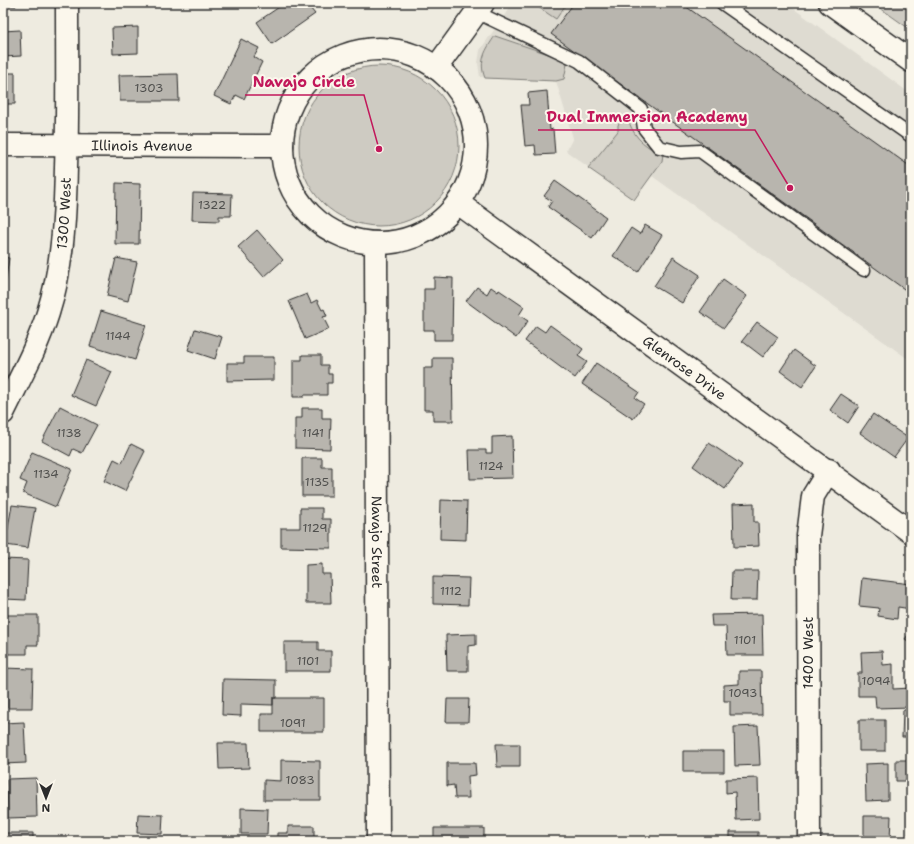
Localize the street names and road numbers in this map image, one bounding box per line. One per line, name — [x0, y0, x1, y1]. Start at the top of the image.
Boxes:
street label: Illinois Avenue — [91, 136, 193, 155]
street label: 1300 West — [52, 177, 75, 250]
street label: Glenrose Drive — [639, 331, 730, 404]
street label: Navajo Street — [368, 496, 386, 588]
street label: 1400 West — [799, 617, 817, 689]

